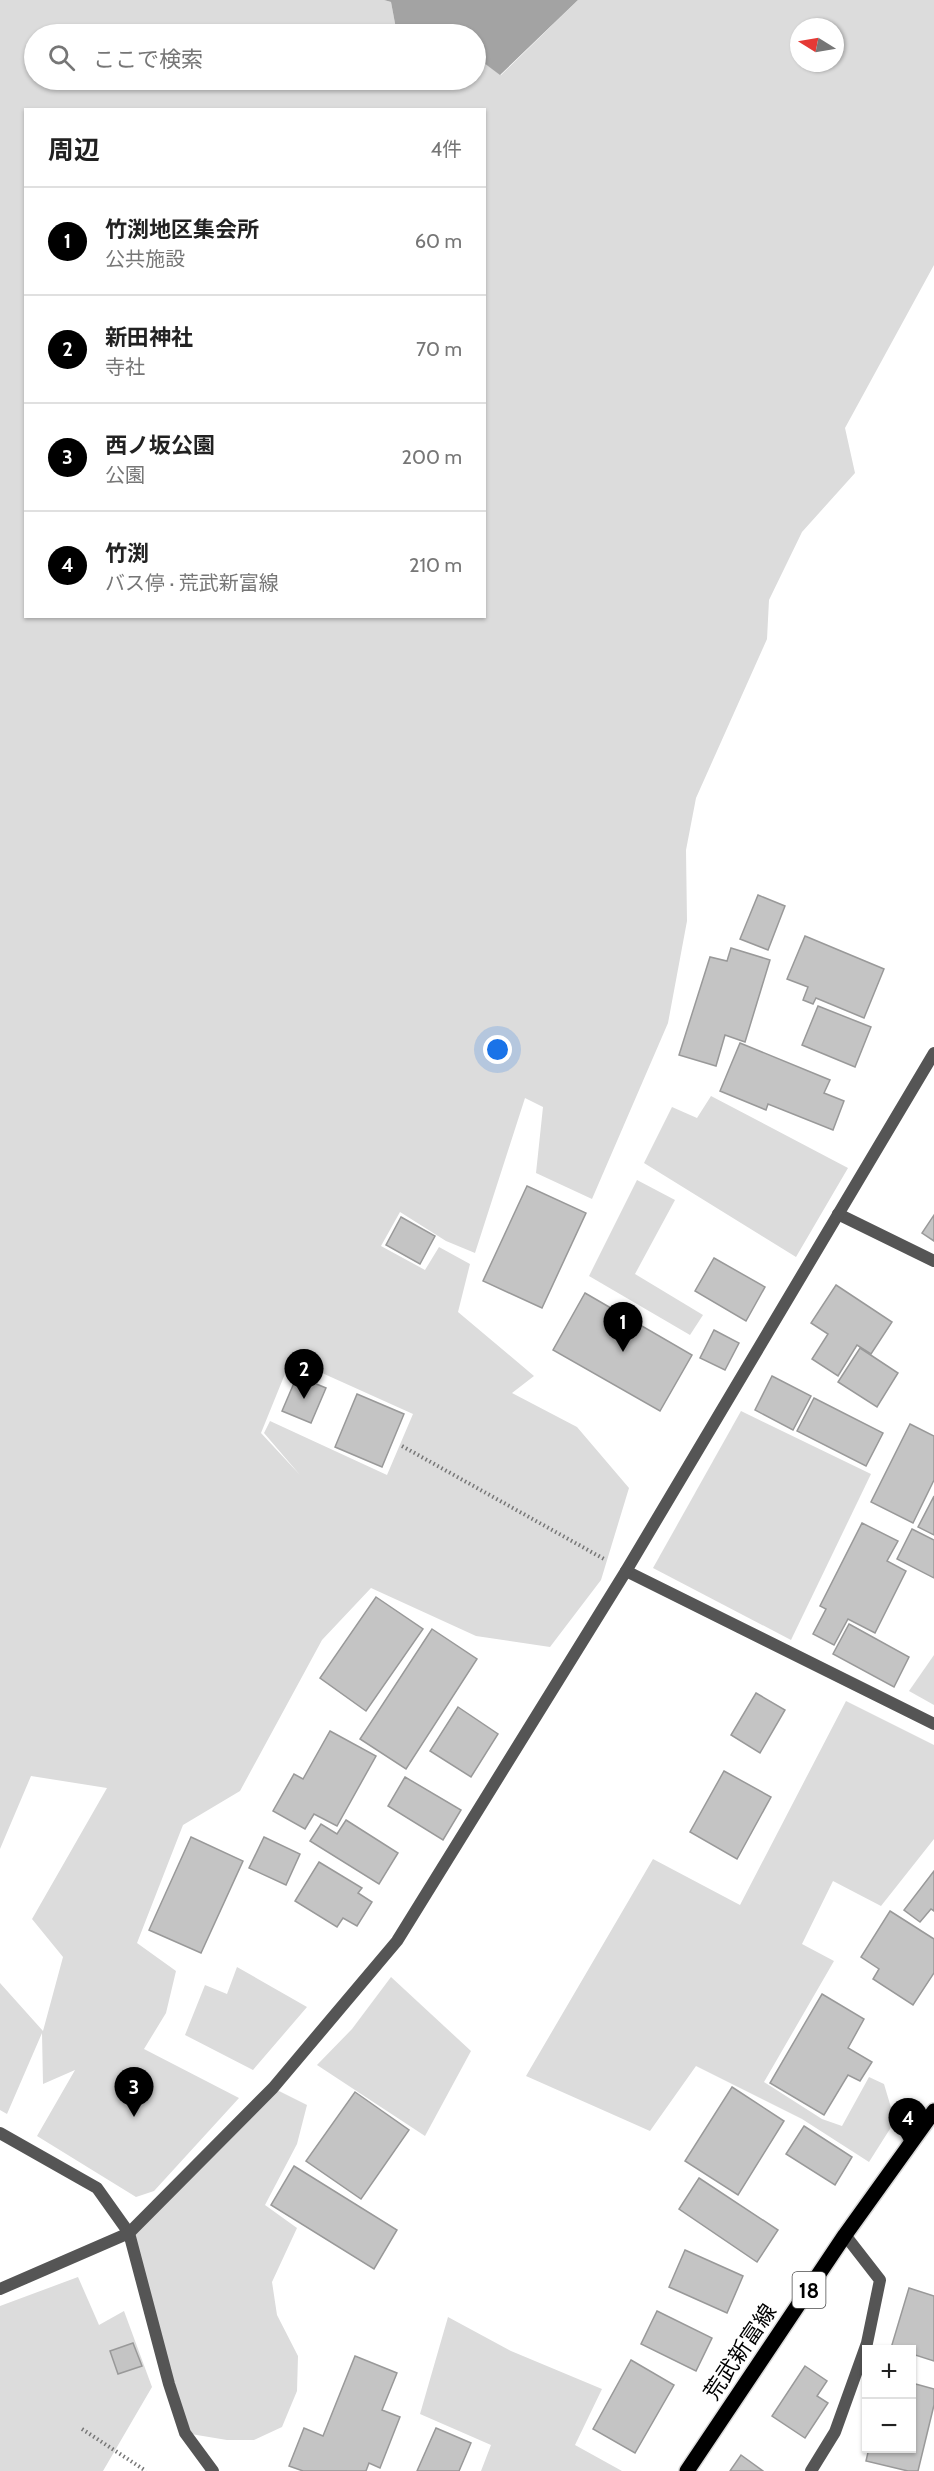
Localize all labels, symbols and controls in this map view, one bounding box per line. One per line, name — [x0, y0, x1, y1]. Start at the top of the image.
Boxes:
north arrow — [790, 18, 844, 72]
search box — [24, 24, 486, 90]
icon: search — [45, 41, 78, 74]
text: ここで検索 — [93, 46, 203, 73]
text: 周辺 — [48, 134, 100, 166]
text: 4件 — [430, 137, 462, 161]
text: 竹渕地区集会所 — [105, 216, 259, 243]
text: 1 — [64, 229, 71, 253]
text: 60 m — [415, 229, 462, 253]
text: 公共施設 — [105, 247, 185, 271]
text: 新田神社 — [105, 324, 193, 351]
text: 2 — [62, 337, 73, 361]
text: 70 m — [416, 337, 462, 361]
text: 寺社 — [105, 355, 145, 379]
text: 西ノ坂公園 — [105, 432, 215, 459]
text: 3 — [62, 445, 73, 469]
text: 200 m — [402, 445, 462, 469]
text: 公園 — [105, 463, 145, 487]
text: 竹渕 — [105, 540, 149, 567]
text: 4 — [61, 553, 74, 577]
text: 210 m — [409, 553, 462, 577]
text: バス停 · 荒武新富線 — [105, 571, 279, 595]
your location — [483, 1035, 512, 1064]
pin: 1 — [604, 1302, 642, 1352]
pin: 2 — [284, 1350, 324, 1399]
pin: 3 — [114, 2068, 154, 2117]
pin: 4 — [888, 2098, 928, 2148]
road number: 18 — [792, 2272, 826, 2308]
street label: 荒武新富線 — [698, 2299, 782, 2405]
map controls — [862, 2345, 916, 2453]
button: + — [862, 2345, 916, 2399]
button: − — [862, 2399, 916, 2453]

